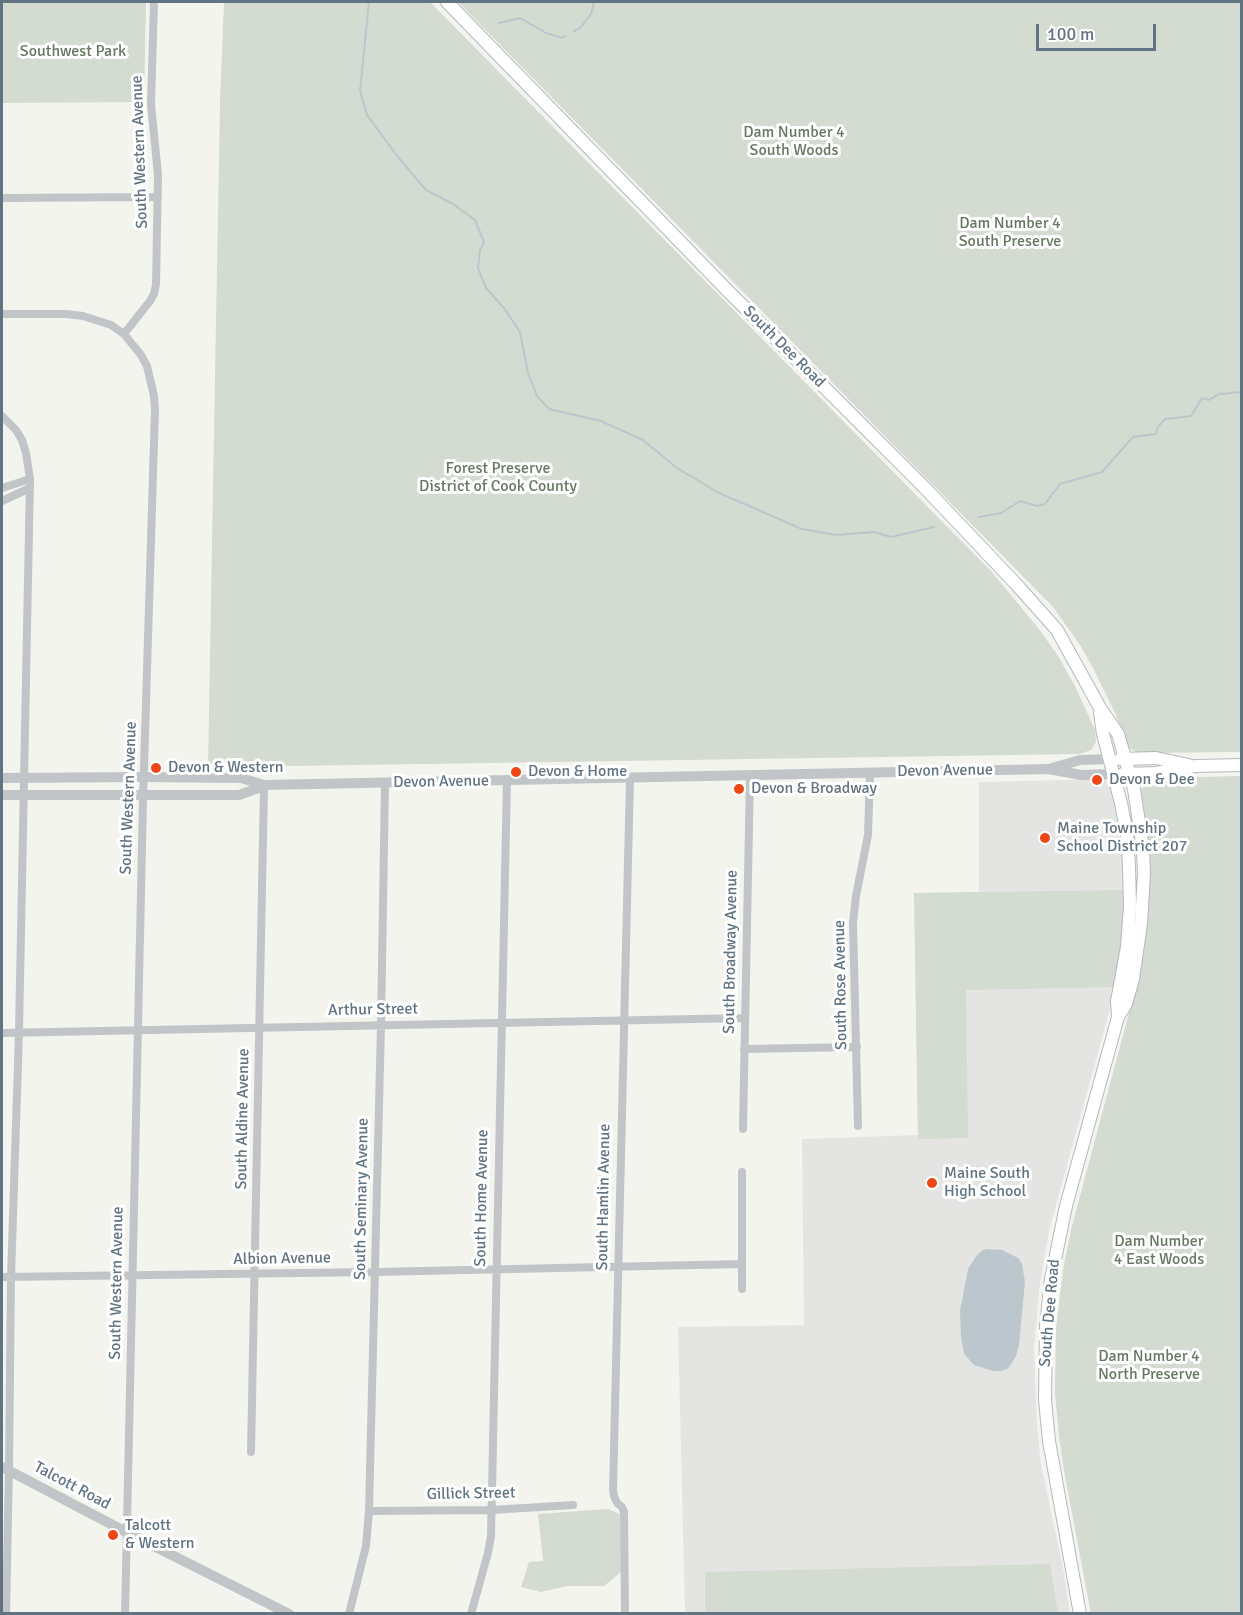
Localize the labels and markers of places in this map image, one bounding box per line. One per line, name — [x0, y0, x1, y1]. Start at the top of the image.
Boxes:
place label: Devon & Western — [168, 758, 283, 778]
marker: Devon & Western — [149, 761, 163, 775]
place label: Devon & Home — [528, 762, 627, 782]
marker: Devon & Home — [509, 765, 523, 779]
place label: Devon & Dee — [1109, 770, 1195, 790]
marker: Devon & Dee — [1090, 773, 1104, 787]
place label: Devon & Broadway — [751, 779, 877, 799]
marker: Devon & Broadway — [732, 782, 746, 796]
place label: Maine Township School District 207 — [1057, 819, 1187, 857]
marker: Maine Township School District 207 — [1038, 831, 1052, 845]
place label: Maine South High School — [944, 1164, 1030, 1202]
marker: Maine South High School — [925, 1176, 939, 1190]
place label: Talcott & Western — [125, 1516, 195, 1554]
marker: Talcott & Western — [106, 1528, 120, 1542]

